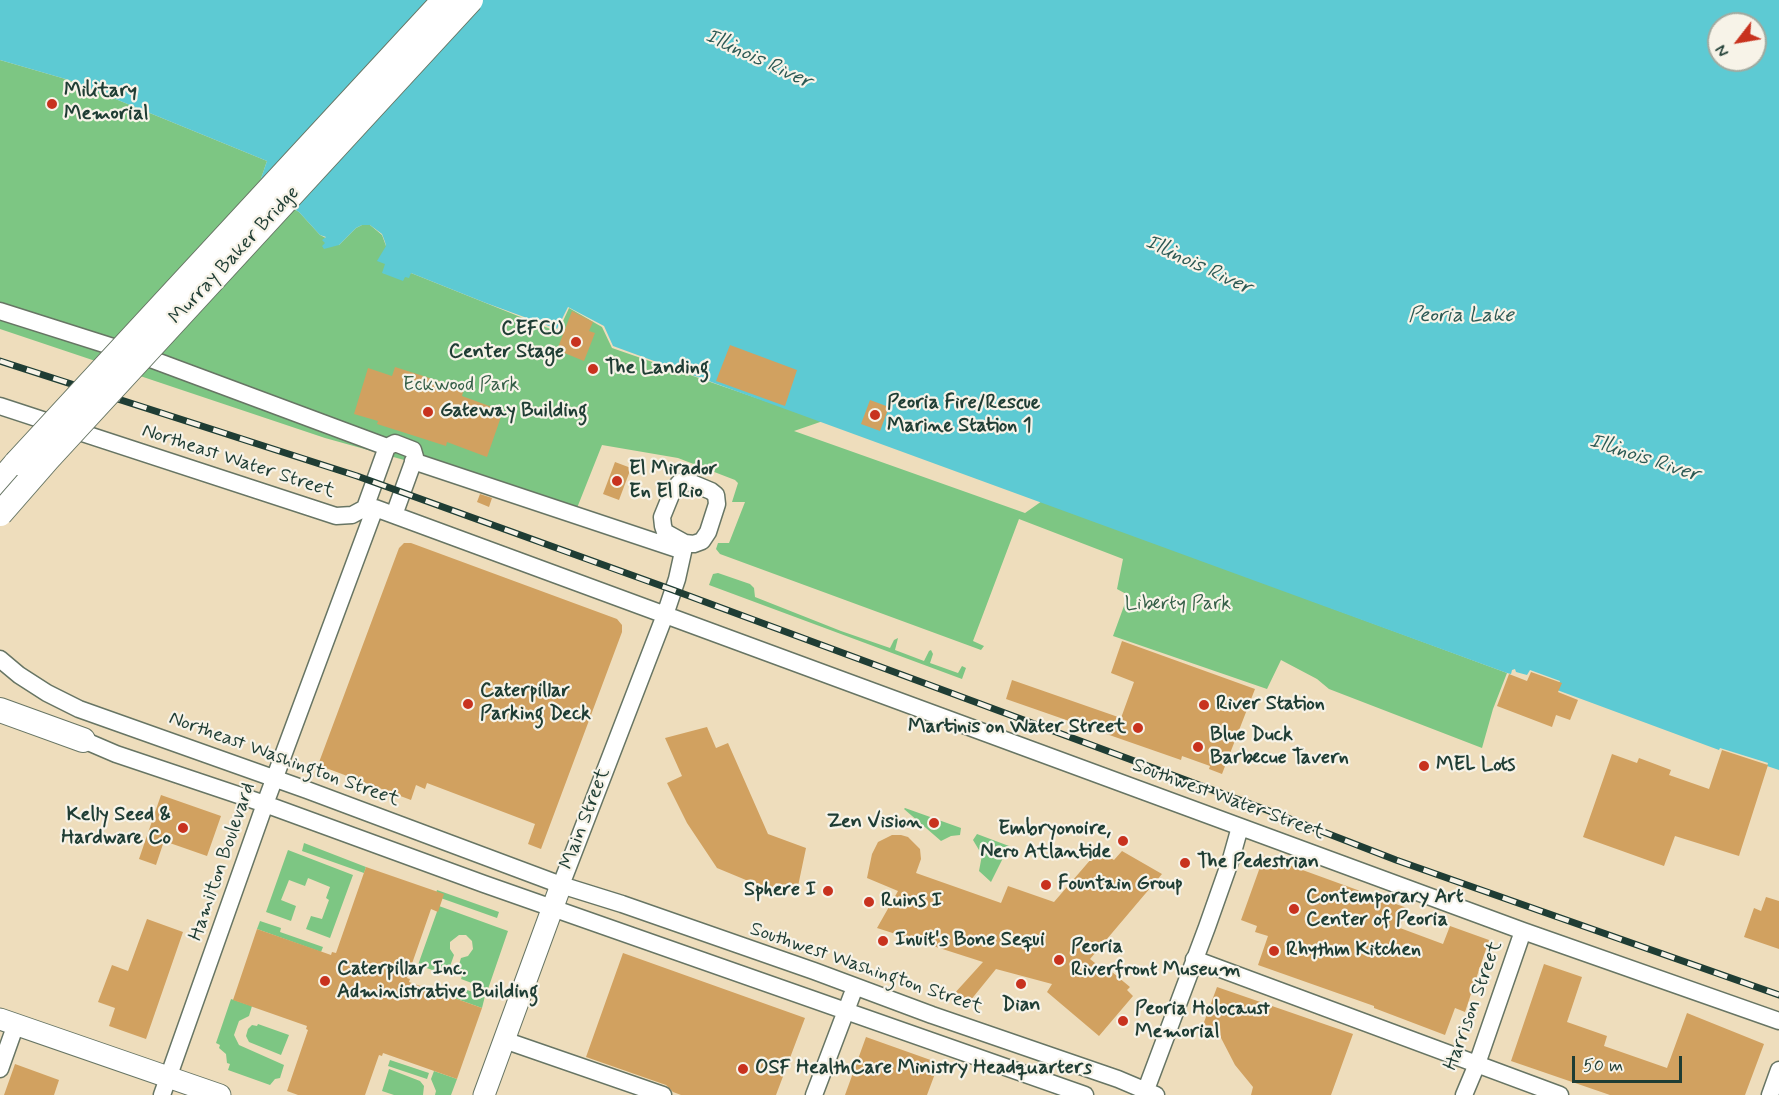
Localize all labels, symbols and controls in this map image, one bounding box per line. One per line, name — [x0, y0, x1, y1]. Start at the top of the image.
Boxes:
north arrow — [1707, 12, 1767, 72]
water label: Illinois River — [701, 24, 815, 96]
text: N — [1711, 41, 1735, 60]
place label: Military Memorial — [64, 80, 149, 127]
marker: Military Memorial — [45, 97, 59, 111]
street label: Murray Baker Bridge — [165, 182, 305, 330]
water label: Illinois River — [1141, 230, 1255, 302]
water label: Peoria Lake — [1408, 304, 1514, 330]
place label: CEFCU Center Stage — [449, 318, 564, 365]
marker: CEFCU Center Stage — [569, 335, 583, 349]
place label: The Landing — [605, 357, 709, 381]
marker: The Landing — [586, 362, 600, 376]
park label: Eckwood Park — [403, 374, 519, 398]
place label: Peoria Fire/Rescue Marine Station 1 — [887, 392, 1040, 439]
place label: Gateway Building — [440, 400, 587, 424]
marker: Gateway Building — [421, 405, 435, 419]
marker: Peoria Fire/Rescue Marine Station 1 — [868, 408, 882, 422]
street label: Northeast Water Street — [139, 419, 337, 505]
water label: Illinois River — [1586, 429, 1702, 489]
place label: El Mirador En El Rio — [629, 458, 717, 505]
marker: El Mirador En El Rio — [610, 474, 624, 488]
park label: Liberty Park — [1125, 593, 1231, 617]
place label: Caterpillar Parking Deck — [480, 680, 591, 727]
place label: River Station — [1216, 693, 1325, 717]
marker: Caterpillar Parking Deck — [461, 697, 475, 711]
marker: River Station — [1197, 698, 1211, 712]
street label: Northeast Washington Street — [165, 707, 403, 813]
place label: Martinis on Water Street — [908, 716, 1126, 740]
marker: Martinis on Water Street — [1131, 721, 1145, 735]
place label: Blue Duck Barbecue Tavern — [1210, 724, 1349, 771]
marker: Blue Duck Barbecue Tavern — [1191, 740, 1205, 754]
street label: Southwest Water Street — [1129, 754, 1327, 846]
place label: MEL Lots — [1436, 754, 1515, 778]
marker: MEL Lots — [1417, 759, 1431, 773]
street label: Main Street — [556, 765, 616, 873]
street label: Hamilton Boulevard — [185, 780, 261, 944]
place label: Kelly Seed & Hardware Co — [61, 804, 171, 851]
place label: Zen Vision — [827, 811, 922, 835]
marker: Zen Vision — [927, 816, 941, 830]
place label: Embryonoire, Nero Atlantide — [980, 818, 1111, 865]
marker: Kelly Seed & Hardware Co — [176, 821, 190, 835]
marker: Embryonoire, Nero Atlantide — [1116, 834, 1130, 848]
place label: The Pedestrian — [1197, 851, 1319, 875]
marker: The Pedestrian — [1178, 856, 1192, 870]
place label: Fountain Group — [1058, 873, 1183, 897]
marker: Fountain Group — [1039, 878, 1053, 892]
place label: Sphere I — [744, 879, 816, 903]
marker: Sphere I — [821, 884, 835, 898]
place label: Contemporary Art Center of Peoria — [1306, 886, 1464, 933]
place label: Ruins I — [881, 890, 942, 914]
marker: Ruins I — [862, 895, 876, 909]
marker: Contemporary Art Center of Peoria — [1287, 902, 1301, 916]
street label: Southwest Washington Street — [746, 918, 986, 1020]
place label: Inuit's Bone Sequi — [895, 929, 1045, 953]
marker: Inuit's Bone Sequi — [876, 934, 890, 948]
place label: Peoria Riverfront Museum — [1071, 936, 1241, 983]
street label: Harrison Street — [1439, 938, 1509, 1074]
place label: Rhythm Kitchen — [1286, 939, 1421, 963]
marker: Rhythm Kitchen — [1267, 944, 1281, 958]
marker: Peoria Riverfront Museum — [1052, 953, 1066, 967]
place label: Caterpillar Inc. Administrative Building — [337, 958, 538, 1005]
marker: Caterpillar Inc. Administrative Building — [318, 974, 332, 988]
marker: Dian — [1014, 977, 1028, 991]
place label: Dian — [1001, 994, 1041, 1018]
place label: Peoria Holocaust Memorial — [1135, 998, 1270, 1045]
marker: Peoria Holocaust Memorial — [1116, 1014, 1130, 1028]
scale bar — [1575, 1044, 1684, 1082]
text: 50 m — [1583, 1054, 1623, 1078]
place label: OSF HealthCare Ministry Headquarters — [755, 1057, 1092, 1081]
marker: OSF HealthCare Ministry Headquarters — [736, 1062, 750, 1076]

